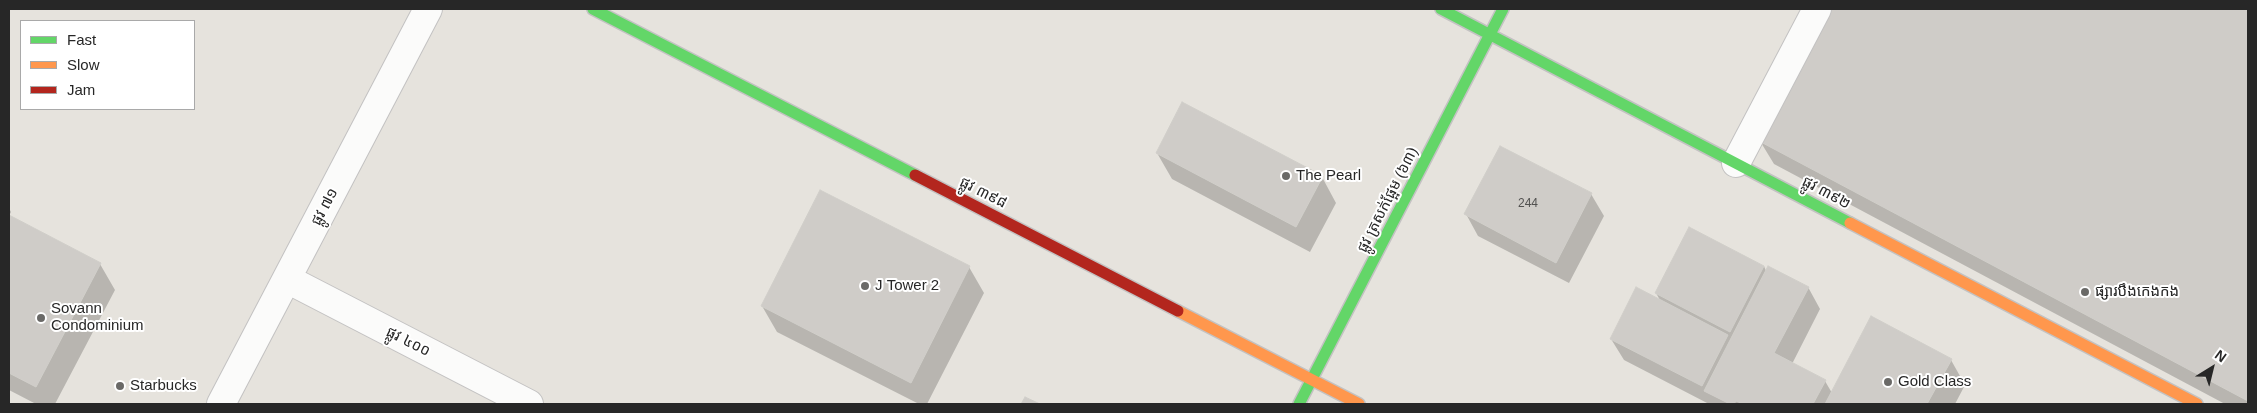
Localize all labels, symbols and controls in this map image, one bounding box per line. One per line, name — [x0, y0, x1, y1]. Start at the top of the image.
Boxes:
legend — [20, 20, 195, 110]
text: Fast — [67, 31, 96, 48]
text: Slow — [67, 56, 100, 73]
text: Jam — [67, 81, 95, 98]
street label: ផ្លូវ ត្រសក់ផ្អែម (៦៣) — [1354, 144, 1422, 256]
place label: The Pearl — [1296, 167, 1361, 185]
marker: The Pearl — [1280, 170, 1292, 182]
street label: ផ្លូវ ៣៩២ — [1799, 173, 1853, 213]
street label: ផ្លូវ ៣៩៨ — [956, 174, 1010, 212]
street label: ផ្លូវ ៧១ — [308, 185, 342, 229]
house number: 244 — [1518, 197, 1538, 211]
place label: J Tower 2 — [875, 277, 939, 295]
marker: J Tower 2 — [859, 280, 871, 292]
place label: ផ្សារបឹងកេងកង — [2095, 283, 2179, 301]
marker: ផ្សារបឹងកេងកង — [2079, 286, 2091, 298]
place label: Sovann Condominium — [51, 300, 144, 335]
marker: Sovann Condominium — [35, 312, 47, 324]
street label: ផ្លូវ ៤០០ — [383, 323, 433, 361]
north arrow — [2187, 343, 2237, 393]
text: N — [2212, 346, 2230, 365]
place label: Gold Class — [1898, 373, 1971, 391]
marker: Gold Class — [1882, 376, 1894, 388]
place label: Starbucks — [130, 377, 197, 395]
marker: Starbucks — [114, 380, 126, 392]

